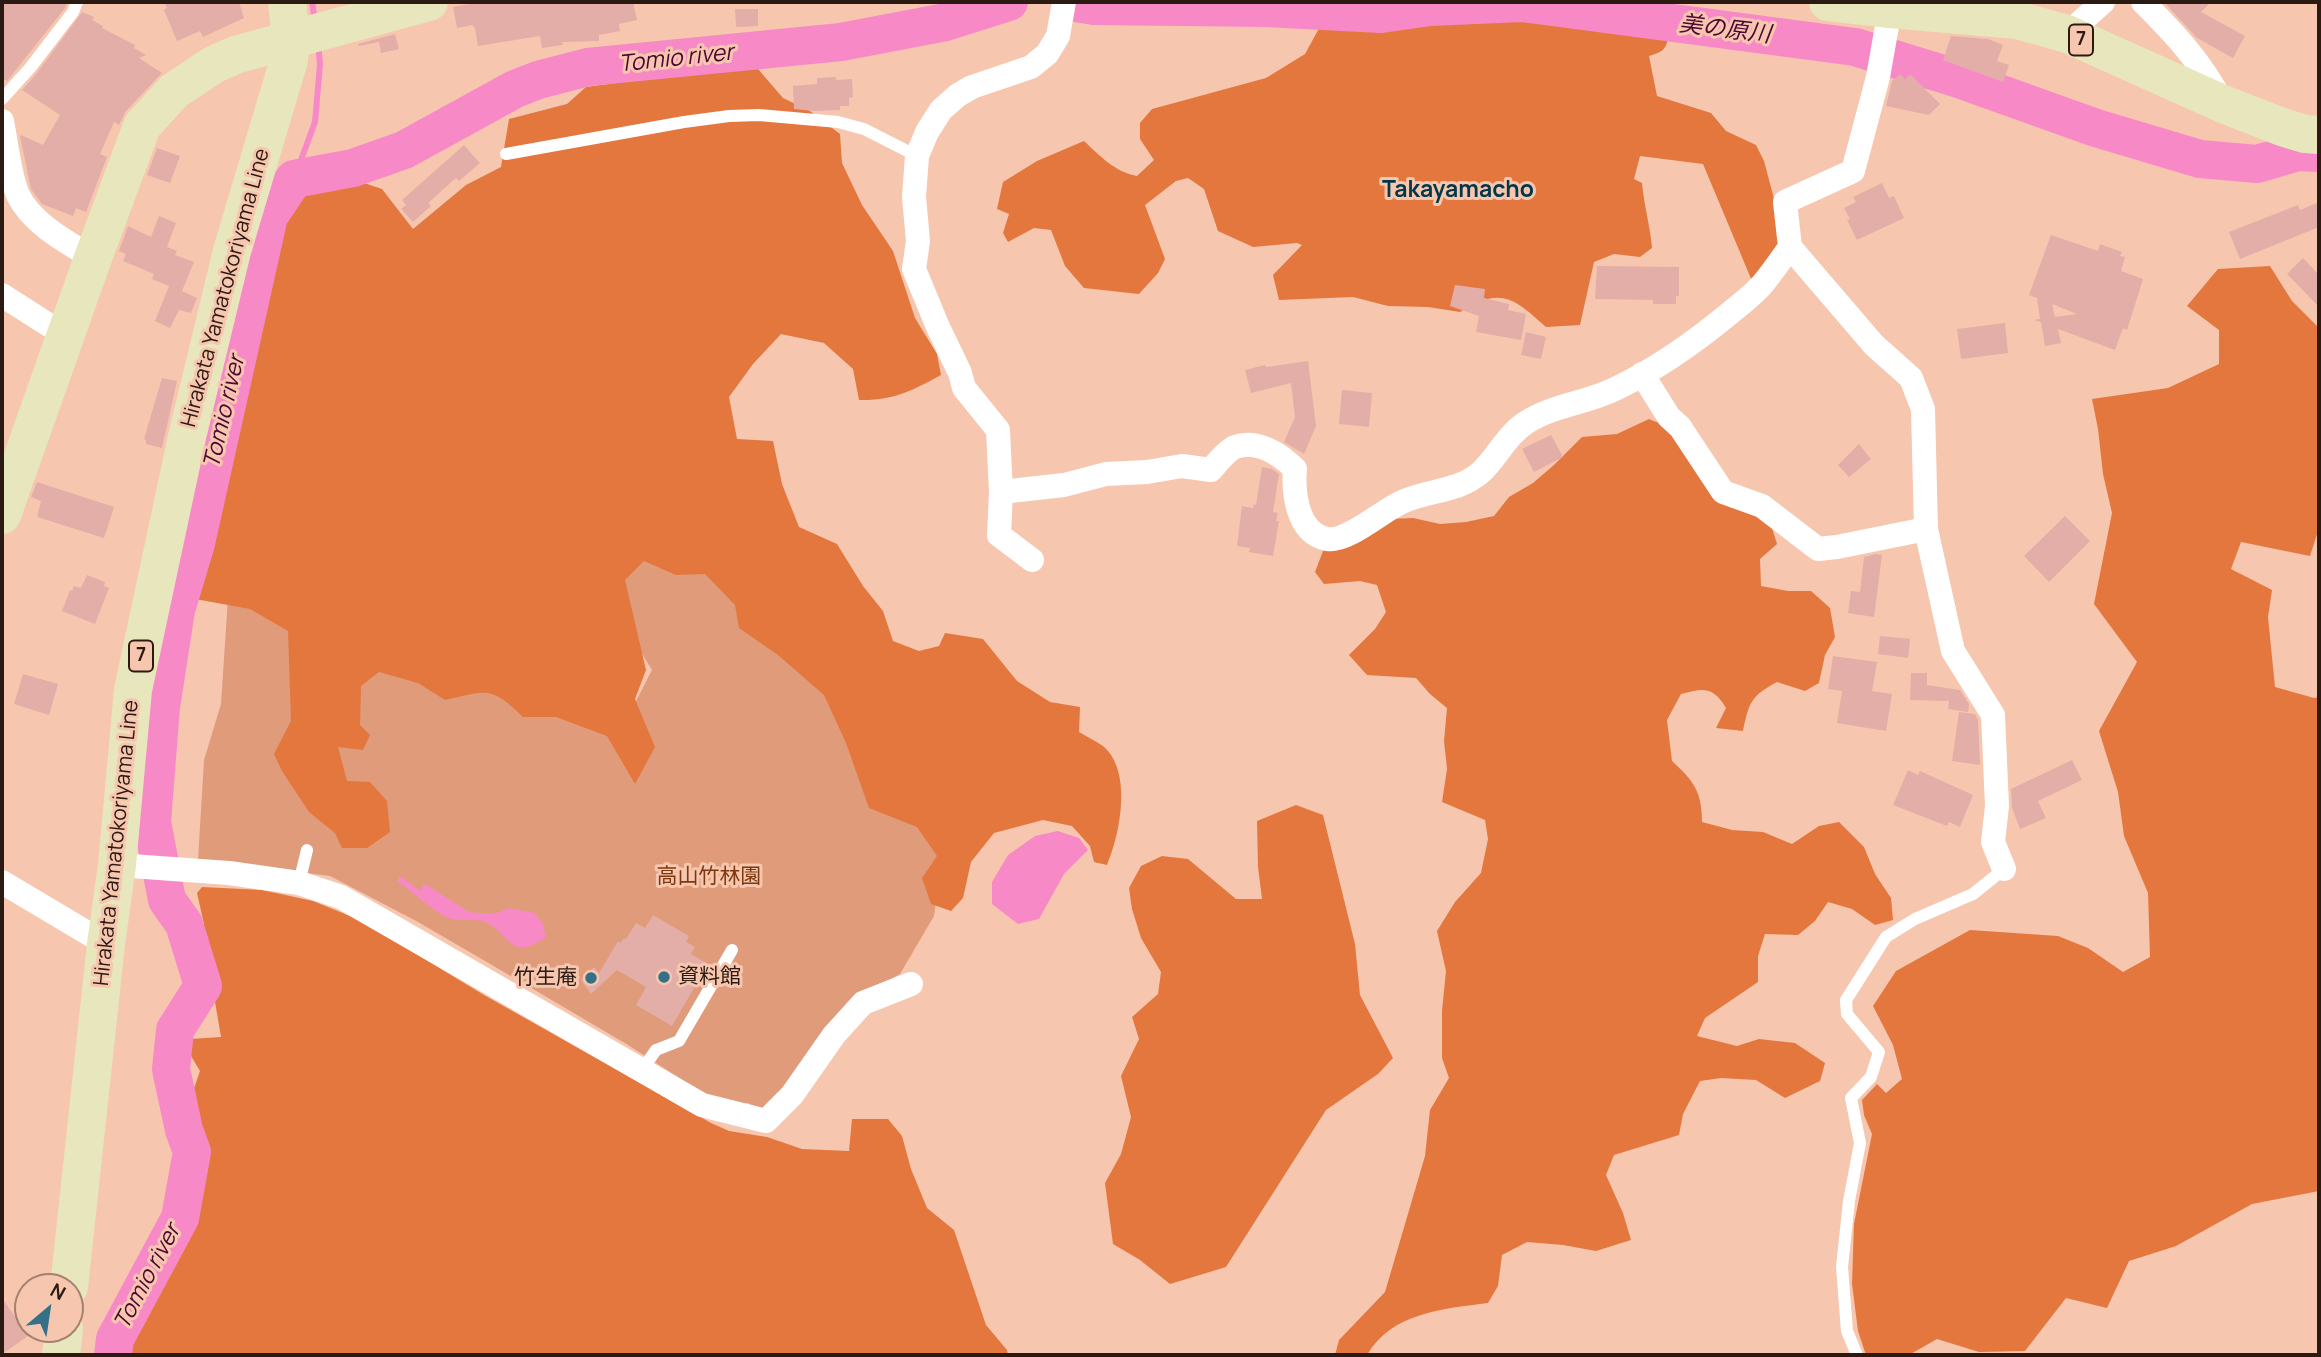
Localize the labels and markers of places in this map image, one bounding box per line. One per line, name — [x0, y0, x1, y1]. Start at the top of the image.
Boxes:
place label: 資料館 — [678, 964, 741, 990]
place label: 竹生庵 — [514, 965, 577, 991]
marker: 資料館 — [656, 969, 672, 985]
marker: 竹生庵 — [583, 970, 599, 986]

